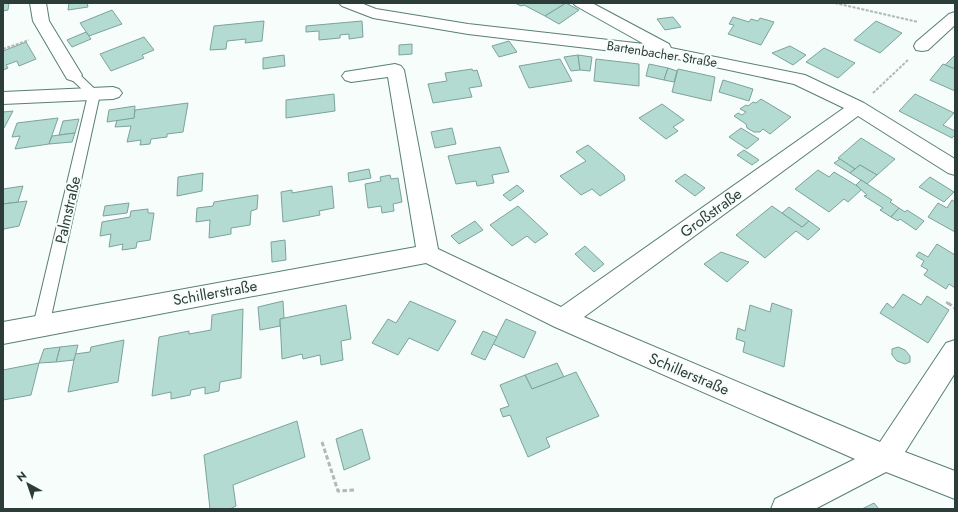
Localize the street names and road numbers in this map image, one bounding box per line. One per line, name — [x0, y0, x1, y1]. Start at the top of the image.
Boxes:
street label: Bartenbacher Straße — [606, 36, 719, 72]
street label: Palmstraße — [50, 174, 86, 246]
street label: Großstraße — [676, 183, 747, 243]
street label: Schillerstraße — [171, 275, 259, 311]
street label: Schillerstraße — [646, 347, 733, 401]

